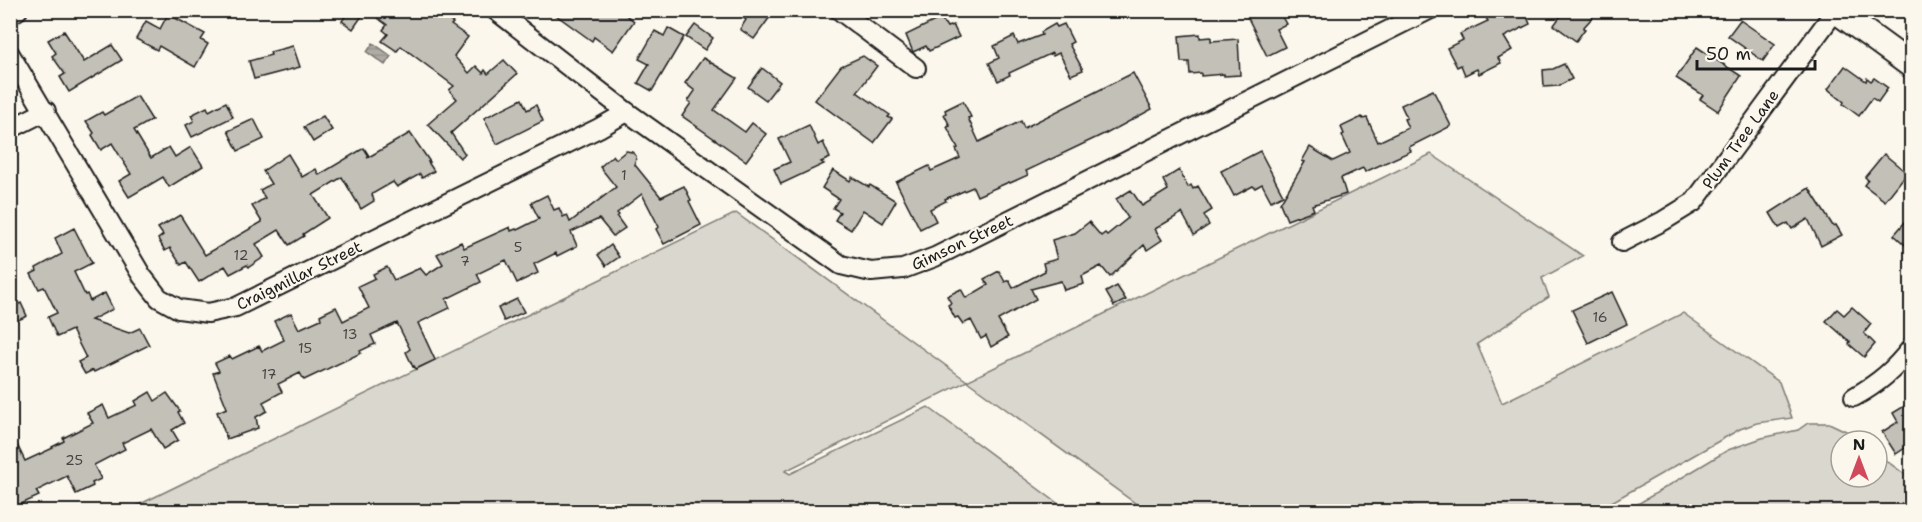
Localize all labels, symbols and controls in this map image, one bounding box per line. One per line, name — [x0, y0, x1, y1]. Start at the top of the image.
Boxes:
scale bar — [1697, 33, 1816, 71]
text: 50 m — [1706, 42, 1751, 66]
street label: Plum Tree Lane — [1697, 85, 1784, 193]
house number: 1 — [621, 166, 627, 184]
street label: Gimson Street — [908, 210, 1016, 275]
street label: Craigmillar Street — [233, 236, 365, 315]
house number: 5 — [514, 238, 522, 256]
house number: 12 — [234, 246, 248, 264]
house number: 7 — [460, 252, 470, 270]
house number: 16 — [1592, 308, 1608, 326]
house number: 13 — [343, 325, 357, 343]
house number: 15 — [298, 339, 312, 357]
house number: 17 — [262, 365, 276, 383]
north arrow — [1829, 429, 1889, 489]
text: N — [1853, 434, 1865, 455]
house number: 25 — [65, 451, 83, 469]

